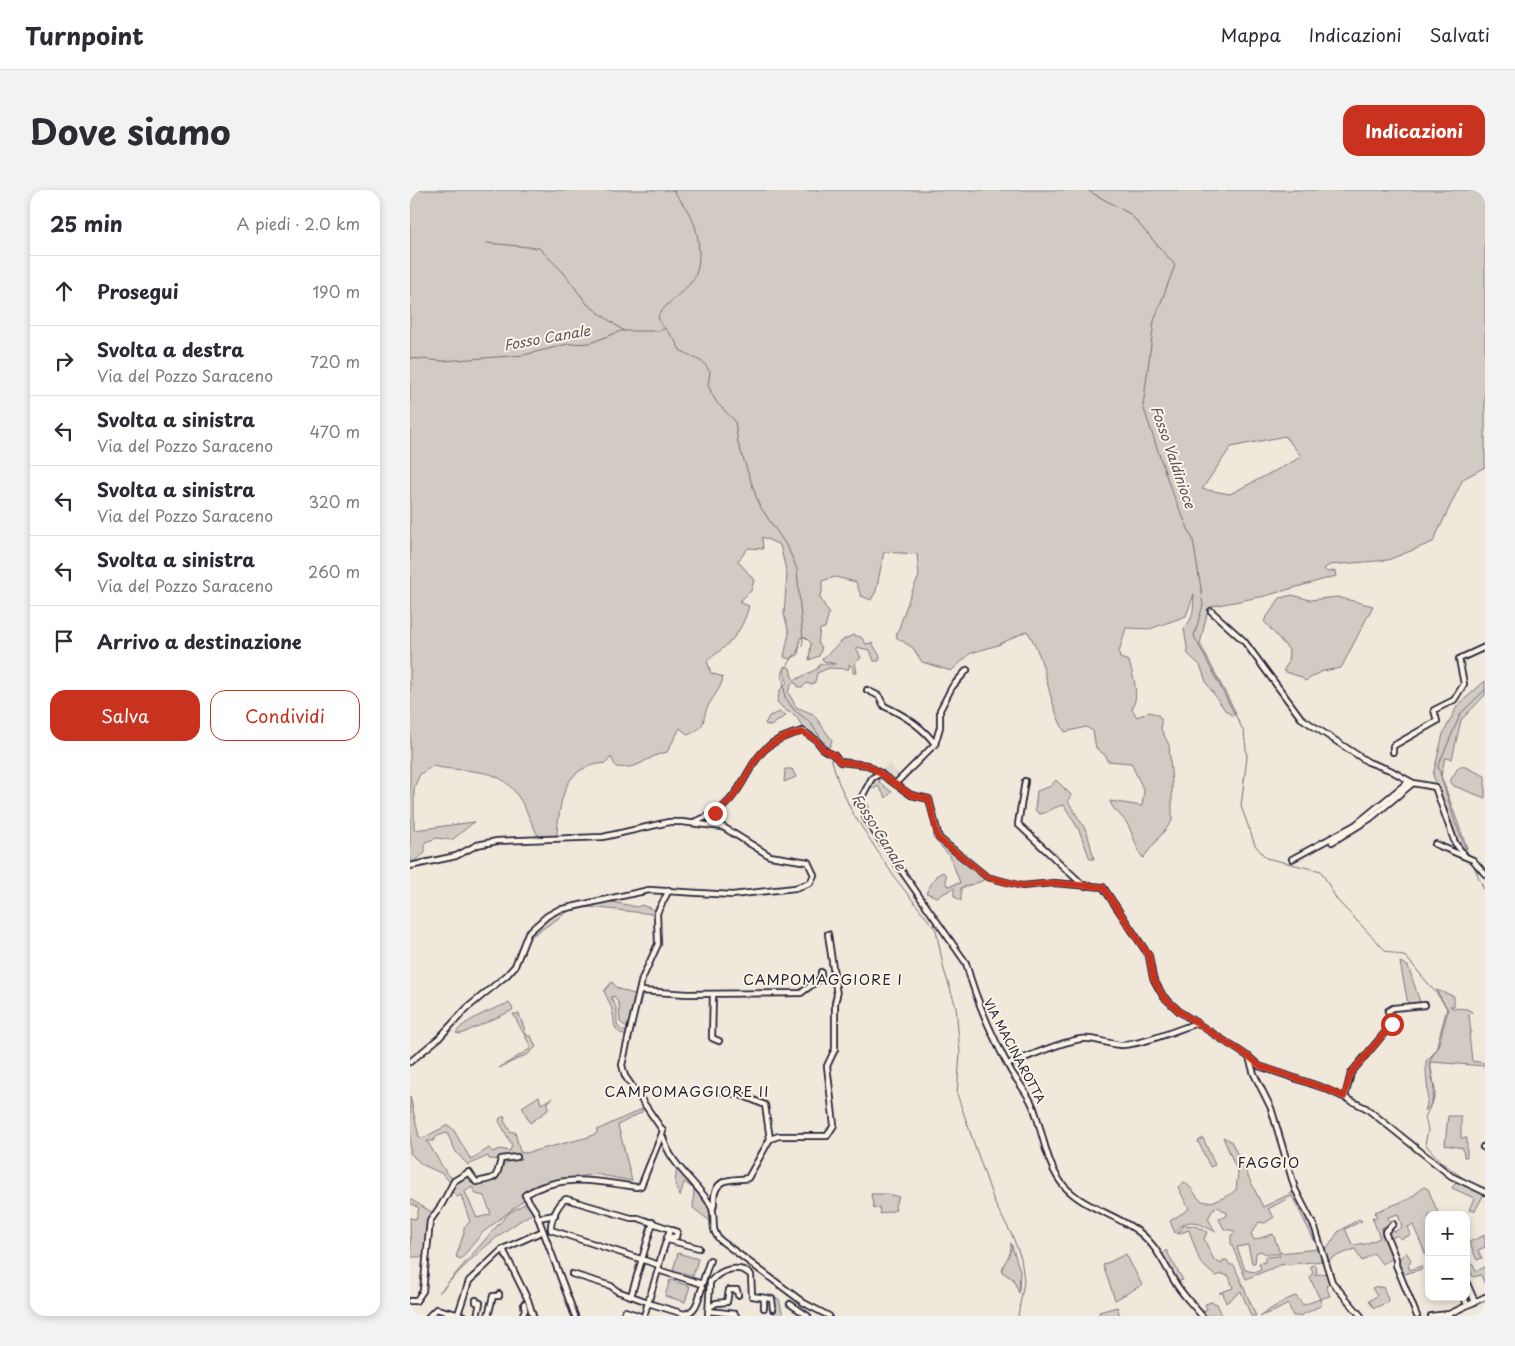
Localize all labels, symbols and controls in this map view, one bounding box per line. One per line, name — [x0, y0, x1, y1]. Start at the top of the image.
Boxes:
text: Turnpoint — [25, 17, 144, 53]
text: Mappa — [1221, 21, 1281, 48]
text: Indicazioni — [1309, 21, 1402, 48]
text: Salvati — [1430, 21, 1490, 48]
text: Dove siamo — [30, 104, 231, 157]
button: Indicazioni — [1343, 105, 1485, 156]
text: 25 min — [50, 207, 123, 239]
text: A piedi · 2.0 km — [237, 211, 360, 235]
icon: ahead — [50, 277, 78, 305]
text: Prosegui — [97, 277, 179, 305]
text: 190 m — [312, 279, 360, 303]
water label: Fosso Canale — [502, 319, 593, 355]
text: Svolta a destra — [97, 335, 244, 363]
icon: right — [50, 347, 78, 375]
text: 720 m — [310, 349, 360, 373]
text: Via del Pozzo Saraceno — [97, 363, 273, 387]
water label: Fosso Valdinioce — [1146, 403, 1201, 512]
text: Svolta a sinistra — [97, 405, 255, 433]
icon: left — [50, 417, 78, 445]
text: 470 m — [310, 419, 360, 443]
text: Via del Pozzo Saraceno — [97, 433, 273, 457]
text: Svolta a sinistra — [97, 475, 255, 503]
icon: left — [50, 487, 78, 515]
text: 320 m — [309, 489, 360, 513]
text: Via del Pozzo Saraceno — [97, 503, 273, 527]
text: Svolta a sinistra — [97, 545, 255, 573]
icon: left — [50, 557, 78, 585]
text: 260 m — [308, 559, 360, 583]
text: Via del Pozzo Saraceno — [97, 573, 273, 597]
icon: arrive — [50, 627, 78, 655]
text: Arrivo a destinazione — [97, 627, 302, 655]
button: Salva — [50, 690, 200, 741]
button: Condividi — [210, 690, 360, 741]
water label: Fosso Canale — [847, 789, 912, 875]
route end — [704, 802, 727, 825]
district label: CAMPOMAGGIORE I — [743, 969, 903, 990]
street label: VIA MACINAROTTA — [980, 995, 1050, 1106]
route start — [1381, 1013, 1404, 1036]
district label: CAMPOMAGGIORE II — [605, 1081, 769, 1102]
district label: FAGGIO — [1238, 1152, 1300, 1173]
map controls — [1425, 1211, 1470, 1301]
button: + — [1425, 1211, 1470, 1256]
button: − — [1425, 1256, 1470, 1301]

